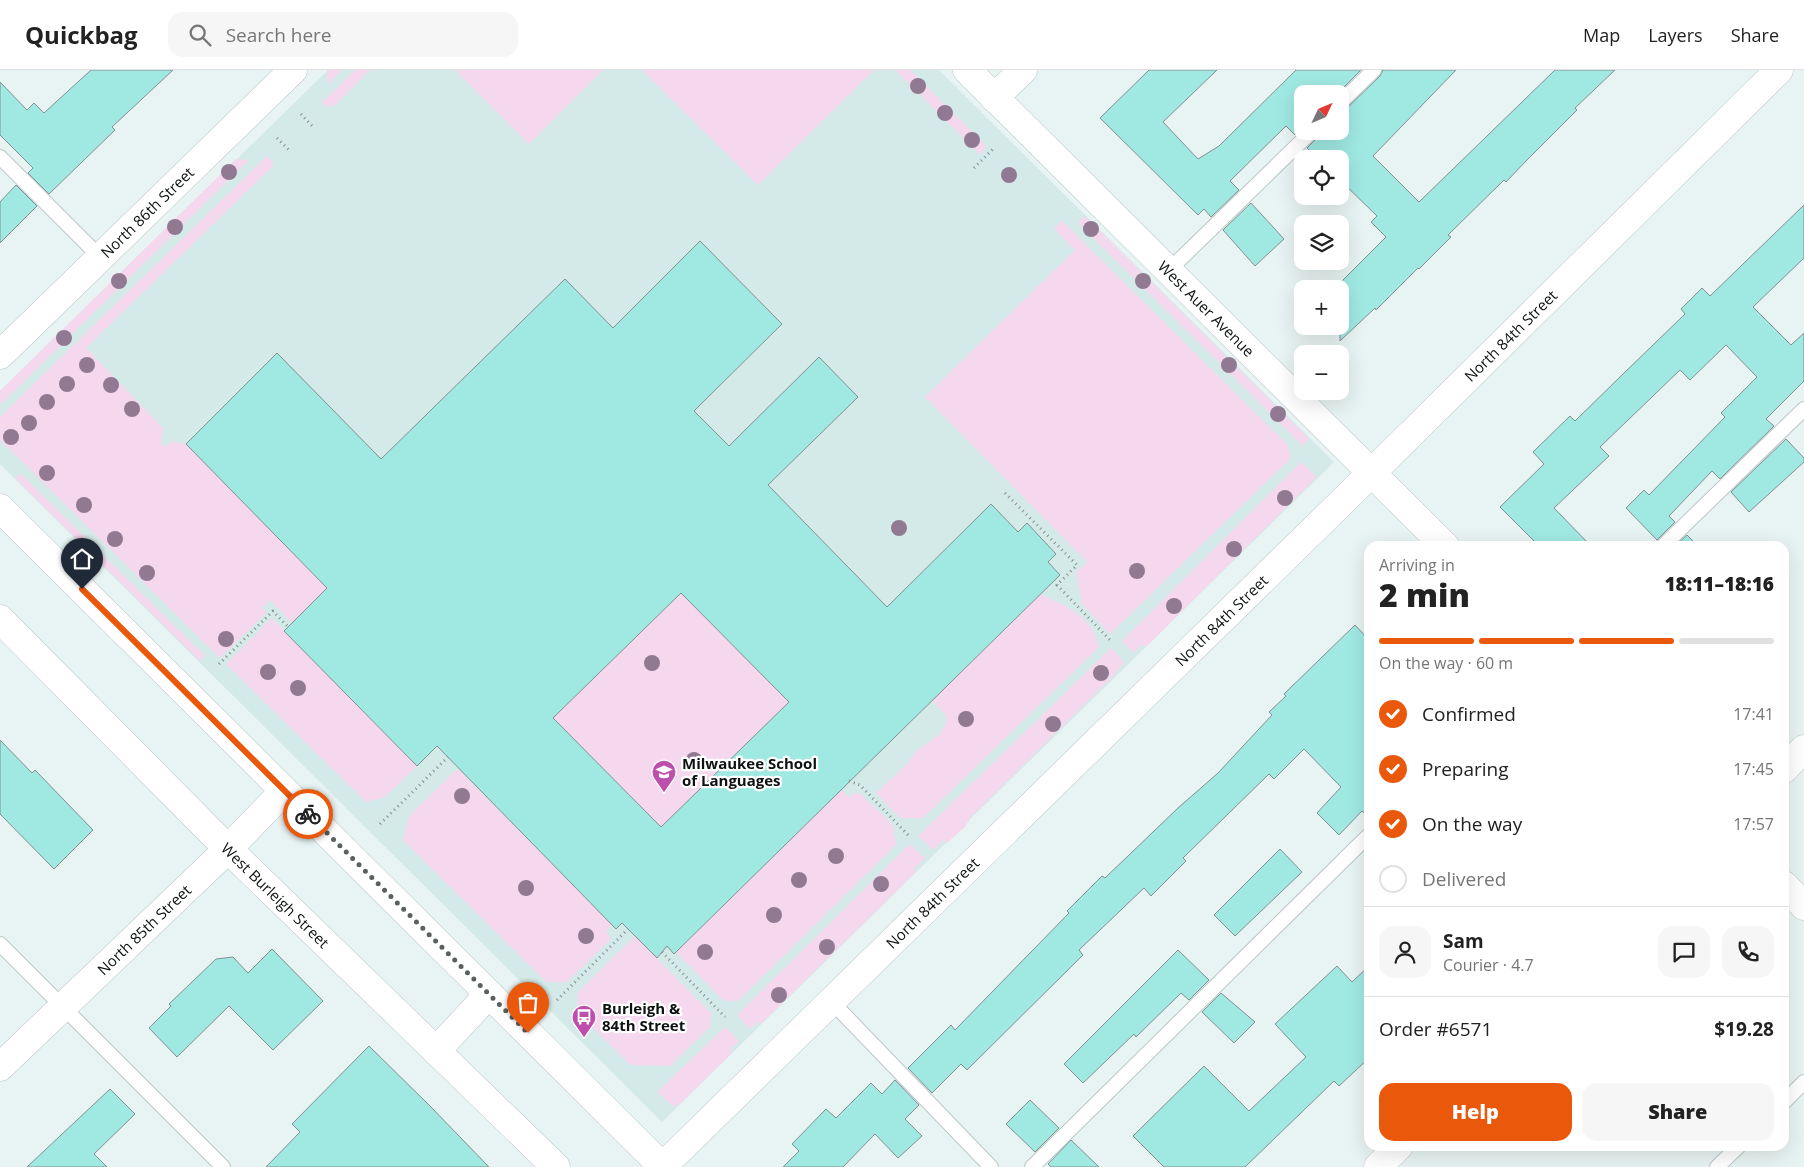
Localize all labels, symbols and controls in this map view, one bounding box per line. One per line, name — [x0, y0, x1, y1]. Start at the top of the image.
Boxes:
search box — [168, 12, 518, 57]
text: Quickbag — [25, 18, 138, 51]
icon: search — [186, 21, 214, 49]
text: Search here — [226, 22, 332, 48]
text: Map — [1583, 23, 1620, 47]
text: Layers — [1648, 23, 1703, 47]
text: Share — [1731, 23, 1779, 47]
north arrow — [1294, 85, 1349, 140]
map controls — [1294, 85, 1349, 400]
button: locate — [1294, 150, 1349, 205]
street label: North 86th Street — [96, 162, 198, 262]
button: layers — [1294, 215, 1349, 270]
street label: West Auer Avenue — [1154, 256, 1259, 361]
button: + — [1294, 280, 1349, 335]
street label: North 84th Street — [1460, 285, 1561, 386]
button: − — [1294, 345, 1349, 400]
pin — [61, 538, 103, 589]
icon: home — [68, 545, 96, 573]
text: Arriving in — [1379, 554, 1455, 576]
street label: North 84th Street — [1170, 570, 1272, 670]
text: 18:11–18:16 — [1664, 571, 1774, 597]
text: 2 min — [1379, 573, 1470, 616]
text: On the way · 60 m — [1379, 652, 1513, 674]
icon: check — [1379, 700, 1407, 728]
text: Confirmed — [1422, 701, 1516, 727]
text: 17:41 — [1733, 703, 1774, 725]
place label: Milwaukee School of Languages — [682, 753, 817, 790]
icon: check — [1379, 755, 1407, 783]
text: Preparing — [1422, 756, 1509, 782]
text: 17:45 — [1733, 758, 1774, 780]
school or university icon: Milwaukee School of Languages — [651, 759, 677, 793]
courier — [283, 789, 333, 839]
icon: bike — [294, 800, 322, 828]
icon: check — [1379, 810, 1407, 838]
text: On the way — [1422, 811, 1522, 837]
text: 17:57 — [1733, 813, 1774, 835]
street label: West Burleigh Street — [217, 838, 334, 952]
street label: North 84th Street — [881, 853, 983, 953]
text: Delivered — [1422, 866, 1506, 892]
street label: North 85th Street — [93, 880, 195, 979]
button: person — [1379, 926, 1431, 978]
button: chat — [1658, 926, 1710, 978]
button: phone — [1722, 926, 1774, 978]
text: Sam — [1443, 928, 1484, 954]
text: Courier · 4.7 — [1443, 954, 1534, 976]
pin — [507, 982, 549, 1033]
icon: bag — [514, 989, 542, 1017]
place label: Burleigh & 84th Street — [602, 998, 686, 1035]
bus stop icon: Burleigh & 84th Street — [571, 1004, 597, 1038]
text: Order #6571 — [1379, 1016, 1492, 1042]
text: $19.28 — [1714, 1016, 1774, 1042]
button: Help — [1379, 1083, 1572, 1141]
button: Share — [1582, 1083, 1774, 1141]

